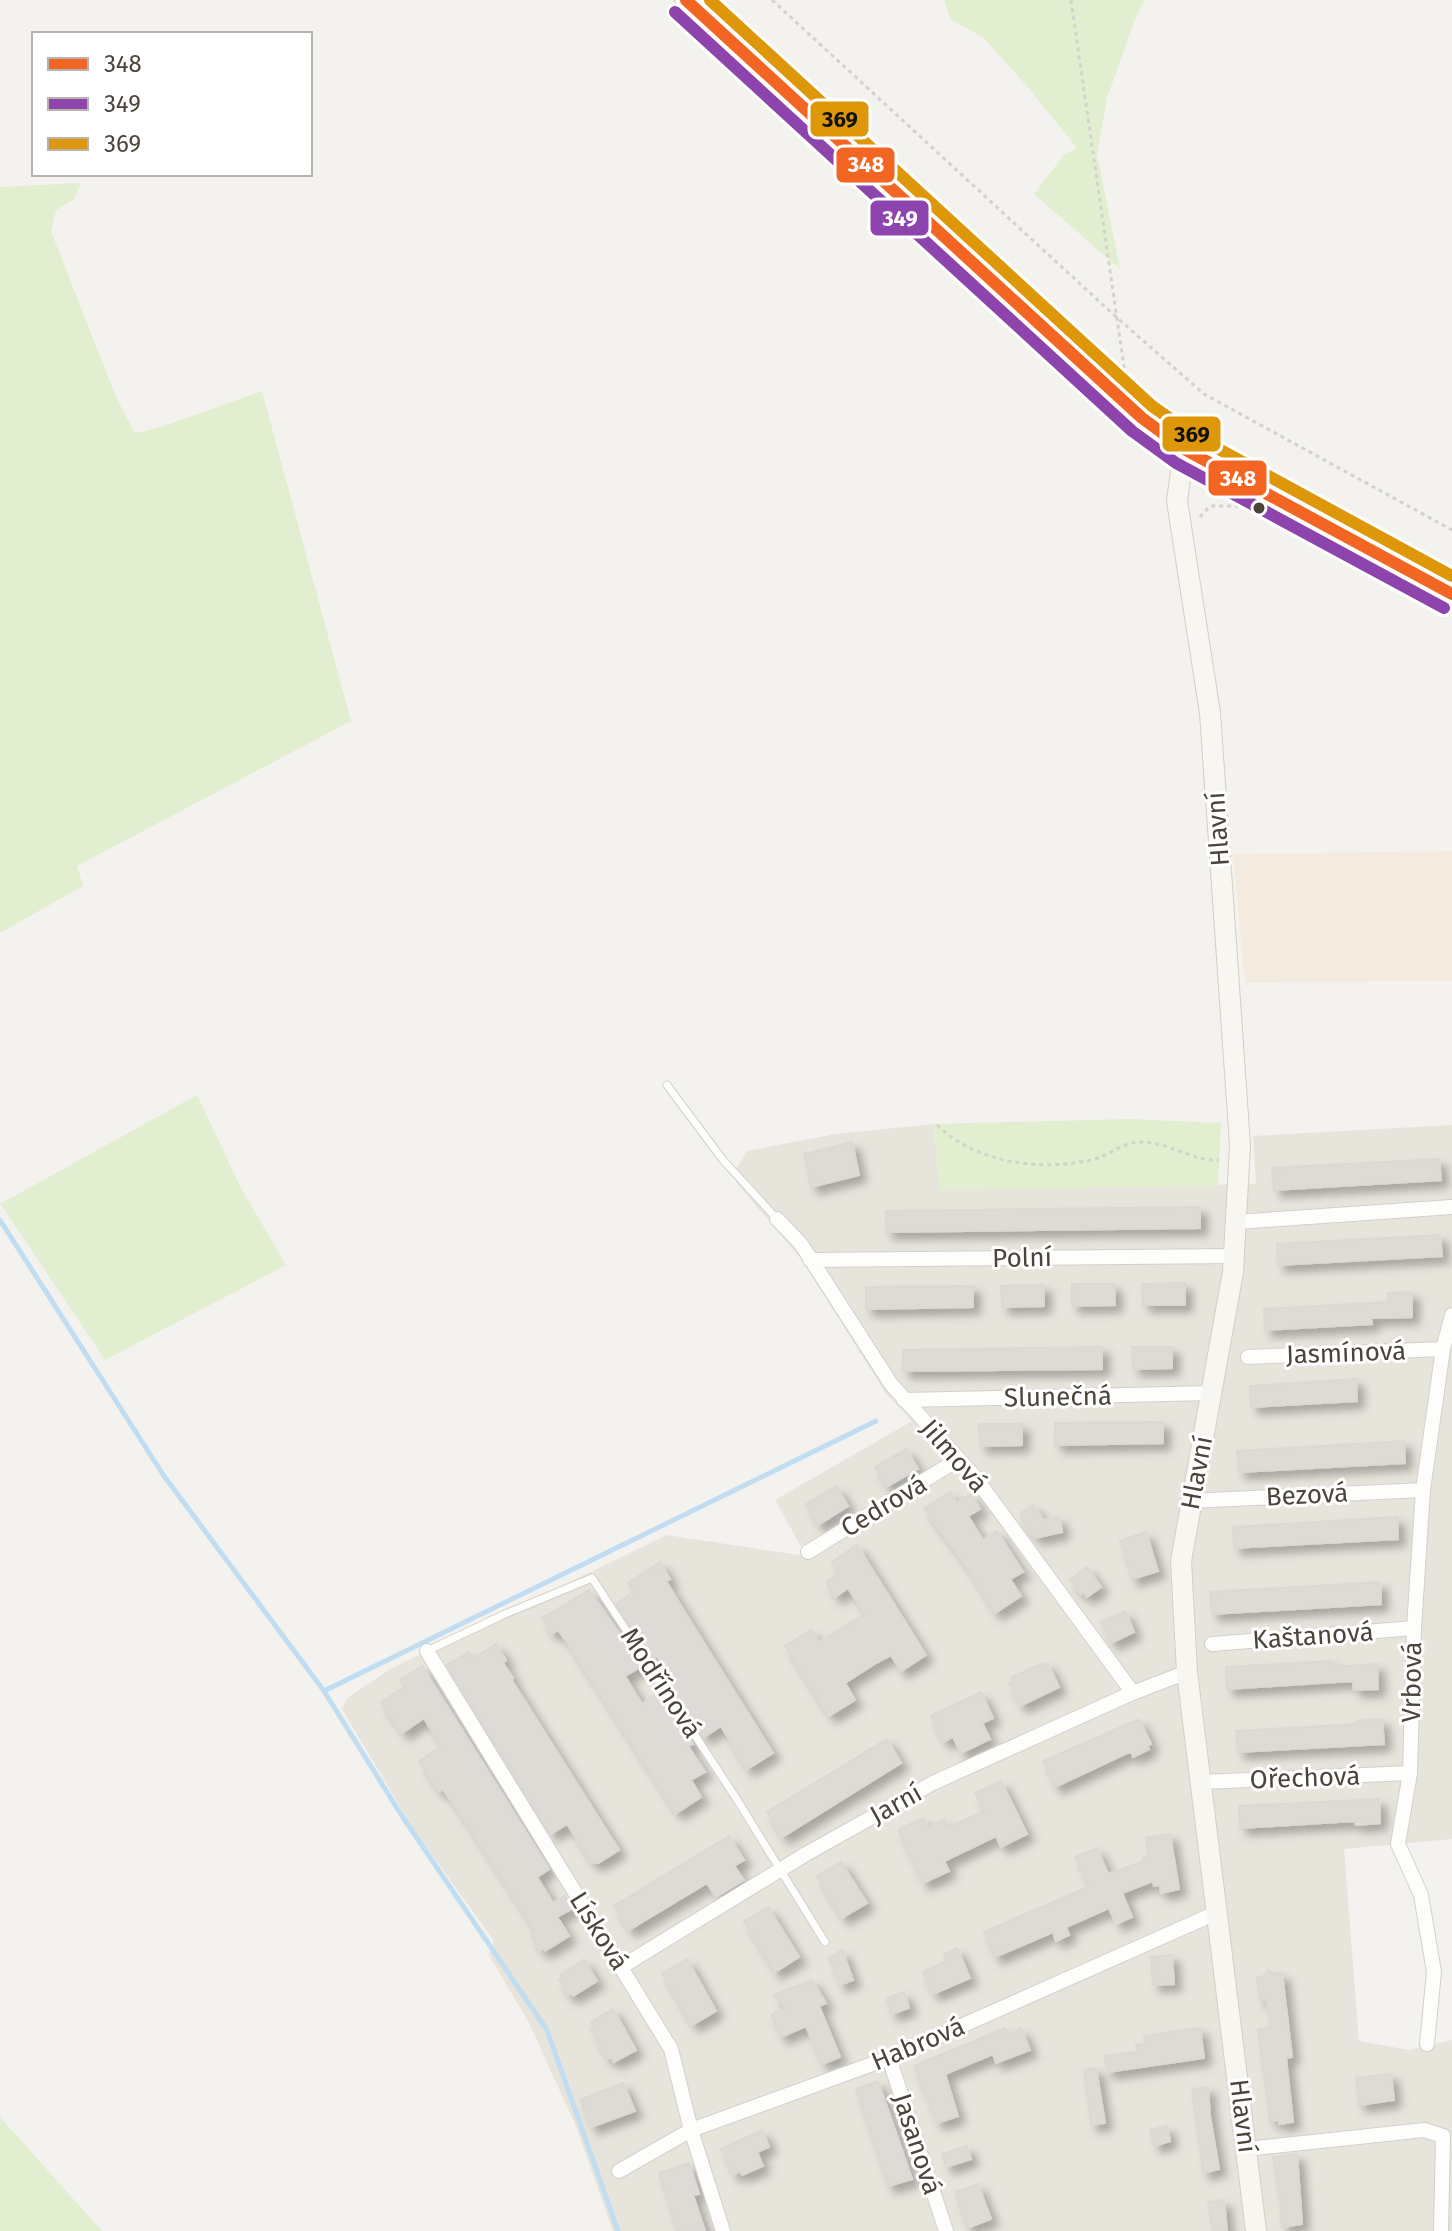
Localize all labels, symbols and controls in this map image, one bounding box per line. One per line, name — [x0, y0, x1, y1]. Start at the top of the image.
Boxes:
legend — [32, 32, 312, 176]
text: 348 — [104, 50, 142, 78]
text: 349 — [104, 90, 141, 118]
line badge: 369 — [809, 100, 870, 138]
text: 369 — [821, 106, 858, 133]
text: 369 — [104, 130, 141, 158]
line badge: 348 — [835, 146, 896, 184]
text: 348 — [847, 151, 885, 178]
line badge: 349 — [869, 199, 930, 237]
text: 349 — [881, 205, 918, 232]
line badge: 369 — [1161, 415, 1222, 453]
text: 369 — [1173, 421, 1210, 448]
line badge: 348 — [1207, 459, 1268, 497]
text: 348 — [1219, 465, 1257, 492]
unlabelled marker — [1251, 500, 1267, 516]
street label: Hlavní — [1200, 791, 1236, 867]
street label: Polní — [992, 1242, 1052, 1274]
street label: Jasmínová — [1285, 1335, 1407, 1371]
street label: Slunečná — [1004, 1381, 1112, 1413]
street label: Jilmová — [914, 1413, 994, 1499]
street label: Hlavní — [1175, 1434, 1219, 1512]
street label: Cedrová — [835, 1468, 933, 1544]
street label: Bezová — [1265, 1477, 1349, 1513]
street label: Kaštanová — [1251, 1616, 1375, 1656]
street label: Modřínová — [614, 1622, 708, 1744]
street label: Vrbová — [1396, 1641, 1428, 1723]
street label: Ořechová — [1249, 1761, 1361, 1795]
street label: Jarní — [865, 1777, 927, 1831]
street label: Lísková — [563, 1886, 635, 1976]
street label: Habrová — [867, 2011, 969, 2077]
street label: Hlavní — [1223, 2077, 1263, 2155]
street label: Jasanová — [886, 2089, 948, 2199]

